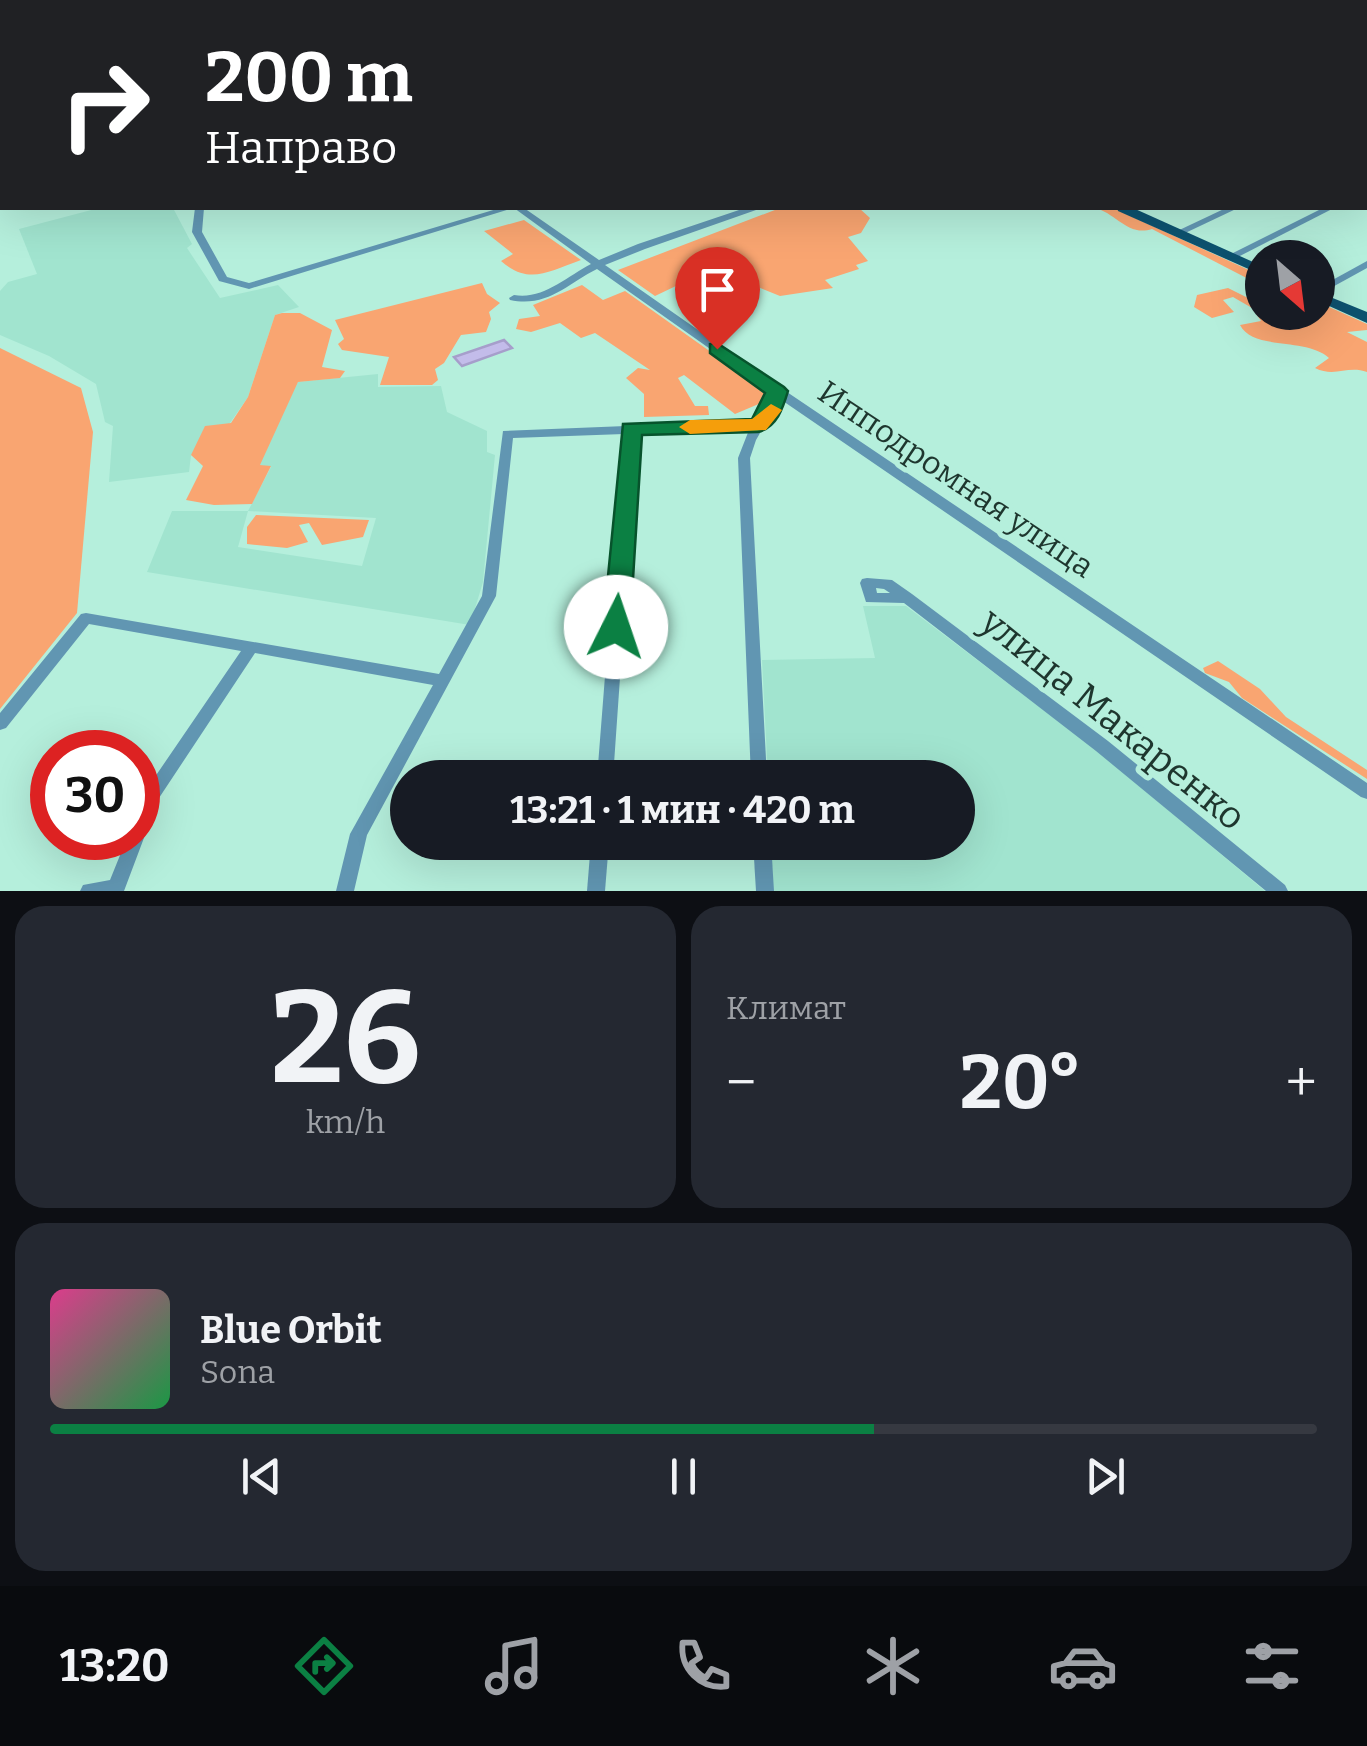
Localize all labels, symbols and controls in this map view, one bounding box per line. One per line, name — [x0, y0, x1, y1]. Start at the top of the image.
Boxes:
text: 200 m — [205, 36, 413, 120]
icon: right — [40, 40, 170, 170]
text: Направо — [205, 121, 397, 175]
north arrow — [1245, 240, 1335, 330]
map controls — [1245, 240, 1335, 330]
pin — [675, 247, 760, 350]
icon: arrive — [690, 262, 745, 317]
street label: Ипподромная улица — [811, 373, 1101, 585]
position arrow — [564, 575, 668, 679]
street label: улица Макаренко — [971, 598, 1255, 840]
speed limit sign: 30 — [30, 730, 160, 860]
text: 13:21 · 1 мин · 420 m — [510, 787, 855, 833]
text: 26 — [270, 960, 421, 1116]
text: Климат — [726, 989, 846, 1027]
text: 20° — [960, 1038, 1082, 1128]
text: − — [726, 1050, 756, 1116]
text: + — [1286, 1050, 1317, 1116]
text: km/h — [306, 1103, 385, 1141]
text: Blue Orbit — [200, 1307, 382, 1353]
text: Sona — [200, 1353, 275, 1391]
icon: previous — [234, 1449, 289, 1504]
icon: pause — [656, 1449, 711, 1504]
icon: next — [1078, 1449, 1133, 1504]
icon: directions — [289, 1631, 359, 1701]
icon: music — [479, 1631, 549, 1701]
icon: phone — [668, 1631, 738, 1701]
icon: climate — [858, 1631, 928, 1701]
icon: car — [1048, 1631, 1118, 1701]
icon: filters — [1237, 1631, 1307, 1701]
text: 13:20 — [60, 1639, 170, 1693]

